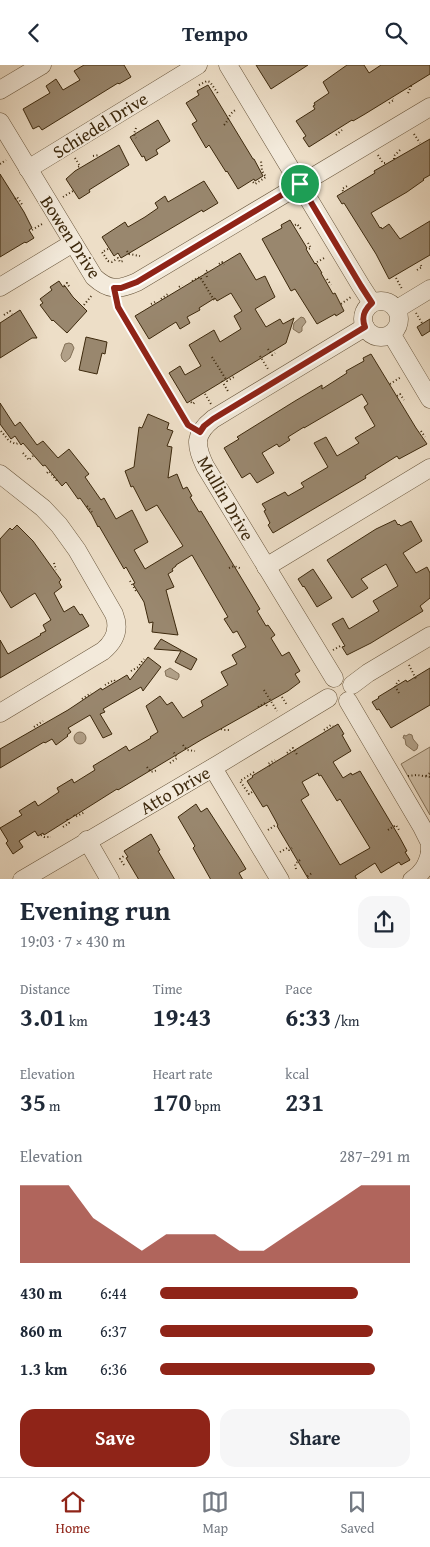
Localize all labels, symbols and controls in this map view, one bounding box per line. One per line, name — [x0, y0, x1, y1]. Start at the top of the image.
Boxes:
text: Tempo — [182, 17, 248, 49]
icon: back — [20, 19, 48, 47]
icon: search — [382, 19, 410, 47]
street label: Schiedel Drive — [47, 85, 153, 165]
pin — [279, 163, 321, 205]
icon: arrive — [286, 170, 314, 198]
street label: Bowen Drive — [34, 190, 108, 284]
street label: Mullin Drive — [191, 450, 261, 546]
street label: Atto Drive — [135, 759, 215, 821]
text: Evening run — [20, 889, 171, 930]
button: share — [358, 896, 410, 948]
text: 19:03 · 7 × 430 m — [20, 929, 125, 953]
text: Distance — [20, 979, 70, 999]
text: Time — [153, 979, 182, 999]
text: Pace — [285, 979, 312, 999]
text: 3.01 — [20, 999, 66, 1035]
text: 19:43 — [153, 999, 212, 1035]
text: 6:33 — [285, 999, 331, 1035]
text: km — [66, 1011, 88, 1031]
text: /km — [331, 1011, 360, 1031]
text: Elevation — [20, 1064, 75, 1084]
text: Heart rate — [153, 1064, 213, 1084]
text: kcal — [285, 1064, 309, 1084]
text: 35 — [20, 1084, 46, 1120]
text: 170 — [153, 1084, 192, 1120]
text: 231 — [285, 1084, 324, 1120]
text: m — [46, 1096, 60, 1116]
text: bpm — [192, 1096, 221, 1116]
text: Elevation — [20, 1144, 83, 1168]
text: 287–291 m — [340, 1144, 410, 1168]
text: 430 m — [20, 1281, 62, 1305]
text: 6:44 — [100, 1281, 127, 1305]
text: 860 m — [20, 1319, 62, 1343]
text: 6:37 — [100, 1319, 127, 1343]
text: 1.3 km — [20, 1357, 67, 1381]
text: 6:36 — [100, 1357, 127, 1381]
button: Save — [20, 1409, 210, 1467]
button: Share — [220, 1409, 410, 1467]
tab: Home — [56, 1488, 90, 1538]
tab: Map — [201, 1488, 229, 1538]
tab: Saved — [340, 1488, 374, 1538]

